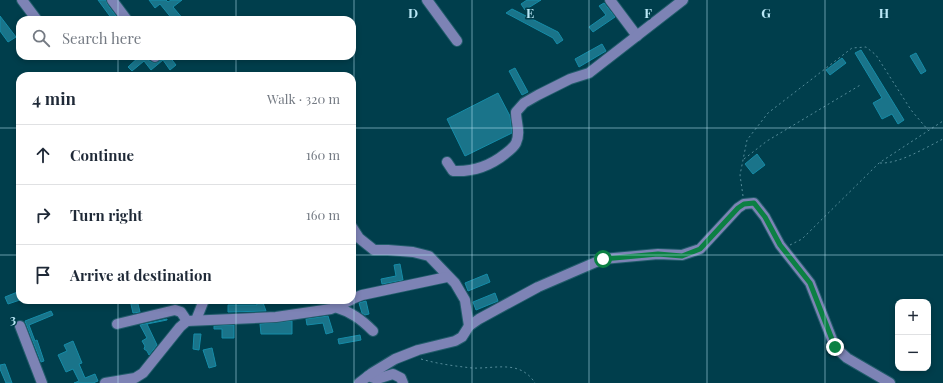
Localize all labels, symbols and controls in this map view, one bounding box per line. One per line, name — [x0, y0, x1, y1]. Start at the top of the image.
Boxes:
text: D — [408, 4, 418, 21]
text: E — [526, 4, 534, 21]
text: F — [644, 4, 652, 21]
text: G — [761, 4, 771, 21]
text: H — [879, 4, 889, 21]
search box — [16, 16, 356, 60]
icon: search — [30, 27, 52, 49]
text: Search here — [62, 28, 141, 48]
text: 4 min — [32, 87, 76, 109]
text: Walk · 320 m — [267, 90, 340, 107]
icon: ahead — [32, 144, 54, 166]
text: Continue — [70, 145, 134, 165]
text: 160 m — [306, 146, 340, 163]
icon: right — [32, 204, 54, 226]
text: Turn right — [70, 205, 143, 225]
text: 160 m — [306, 206, 340, 223]
route start — [594, 250, 612, 268]
icon: arrive — [32, 264, 54, 286]
text: Arrive at destination — [70, 265, 212, 285]
map controls — [895, 299, 931, 371]
button: + — [895, 299, 931, 335]
text: 3 — [10, 310, 16, 327]
button: − — [895, 335, 931, 371]
route end — [826, 338, 844, 356]

